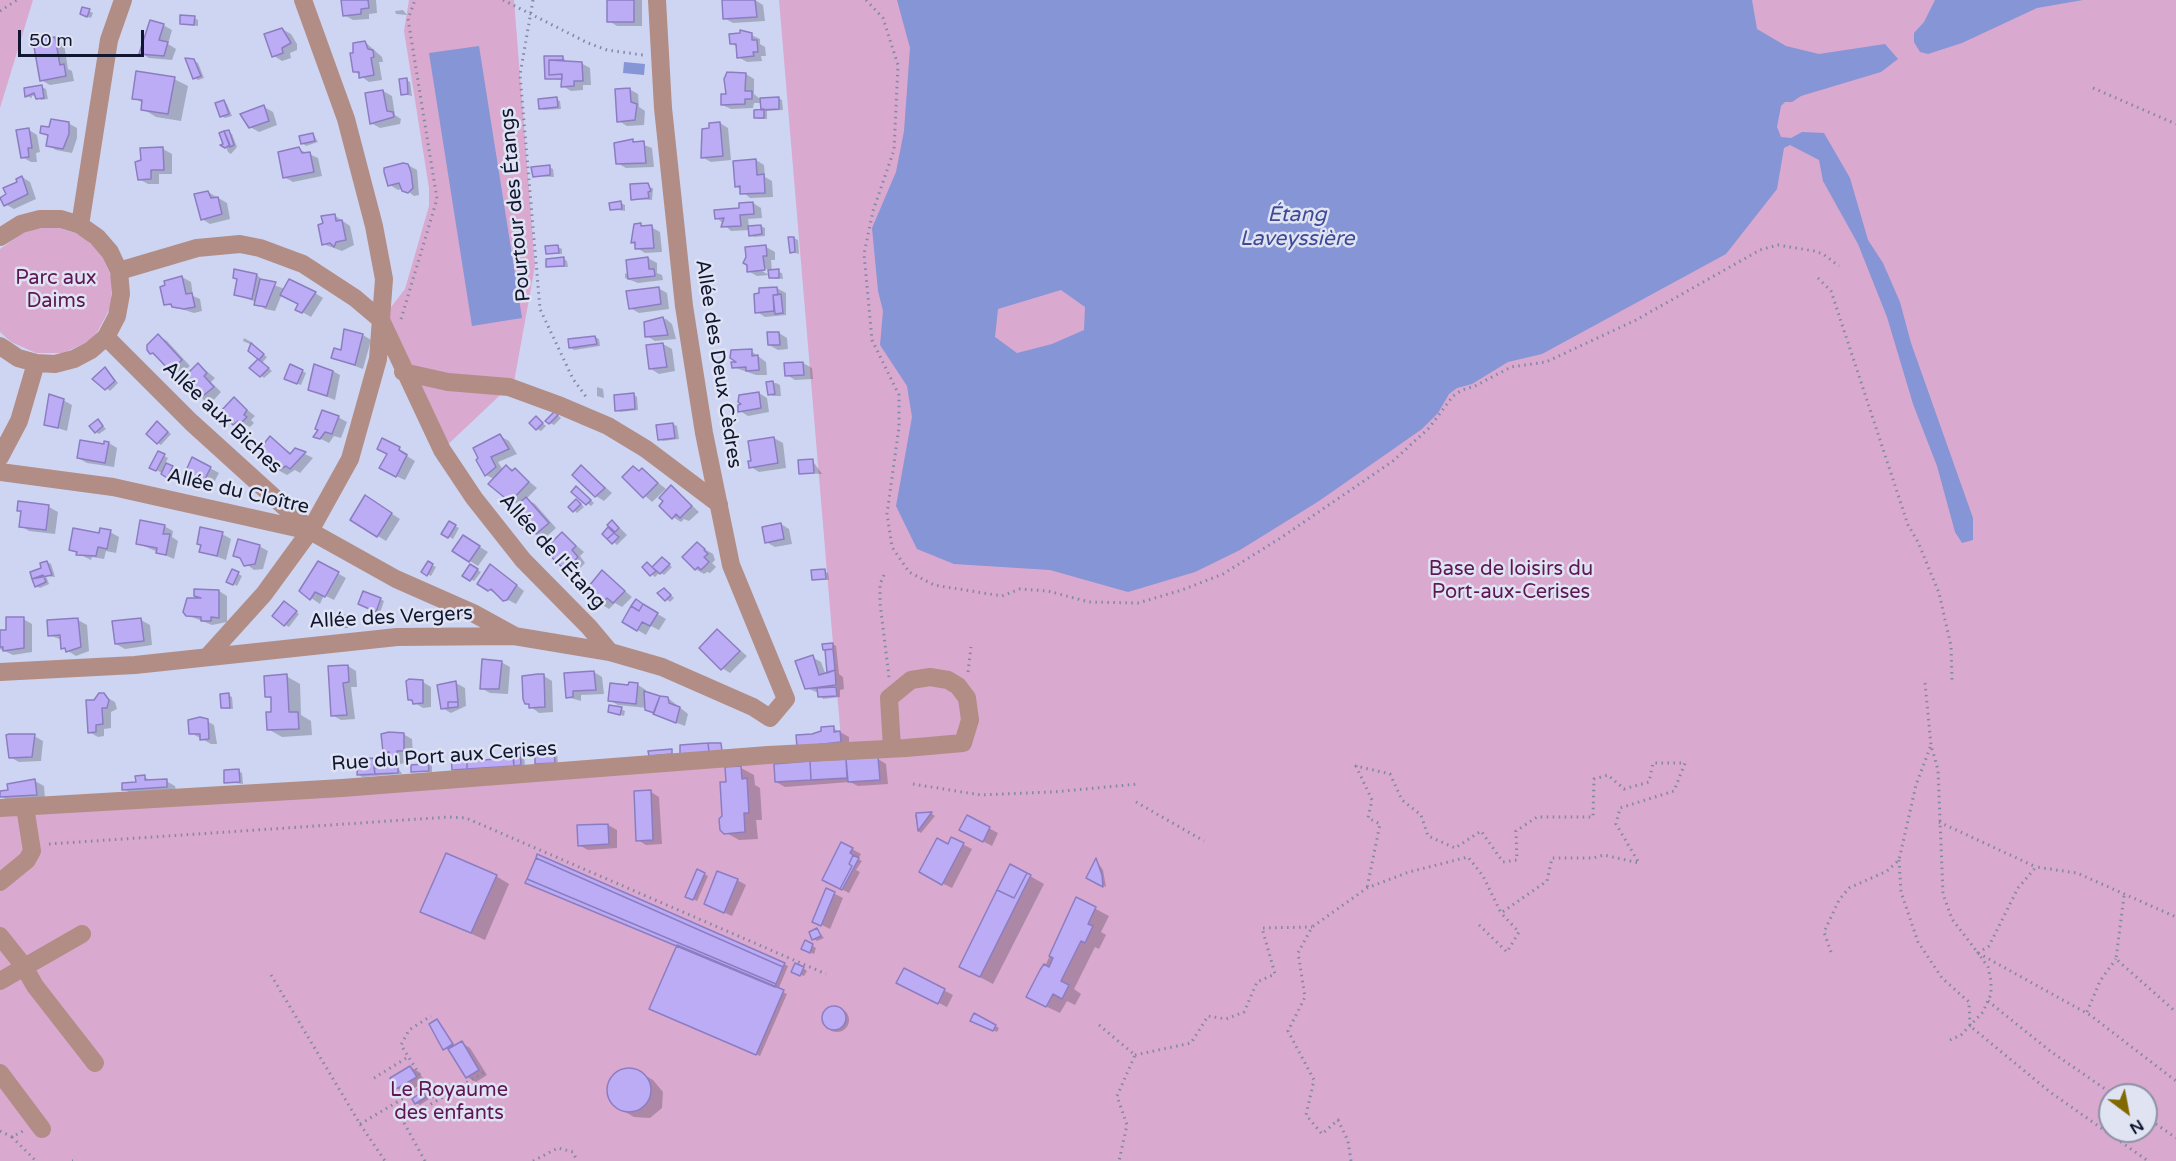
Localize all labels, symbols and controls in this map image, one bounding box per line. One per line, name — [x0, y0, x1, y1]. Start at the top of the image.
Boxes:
scale bar — [21, 18, 147, 56]
text: 50 m — [29, 29, 73, 51]
street label: Pourtour des Étangs — [496, 107, 536, 303]
water label: Étang Laveyssière — [1240, 202, 1354, 252]
street label: Allée des Deux Cèdres — [690, 258, 746, 470]
park label: Parc aux Daims — [15, 267, 97, 314]
street label: Allée aux Biches — [157, 357, 287, 479]
street label: Allée du Cloître — [165, 464, 311, 520]
street label: Allée de l'Étang — [494, 489, 610, 615]
park label: Base de loisirs du Port-aux-Cerises — [1429, 558, 1593, 605]
street label: Allée des Vergers — [308, 602, 474, 634]
street label: Rue du Port aux Cerises — [330, 737, 558, 777]
park label: Le Royaume des enfants — [390, 1079, 508, 1126]
north arrow — [2098, 1083, 2158, 1143]
text: N — [2126, 1115, 2147, 1138]

